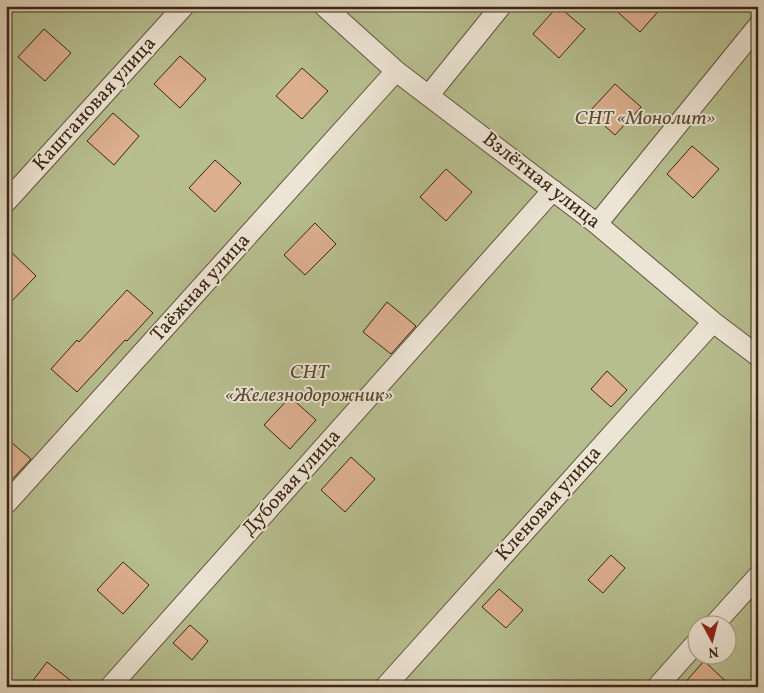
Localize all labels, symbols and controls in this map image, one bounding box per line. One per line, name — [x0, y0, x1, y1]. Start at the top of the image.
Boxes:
street label: Каштановая улица — [27, 31, 163, 177]
park label: СНТ «Монолит» — [575, 105, 716, 133]
street label: Взлётная улица — [476, 126, 606, 236]
street label: Таёжная улица — [145, 228, 257, 348]
park label: СНТ «Железнодорожник» — [225, 359, 393, 410]
street label: Дубовая улица — [236, 423, 348, 543]
street label: Кленовая улица — [490, 440, 608, 568]
north arrow — [686, 616, 736, 666]
text: N — [707, 641, 720, 661]

